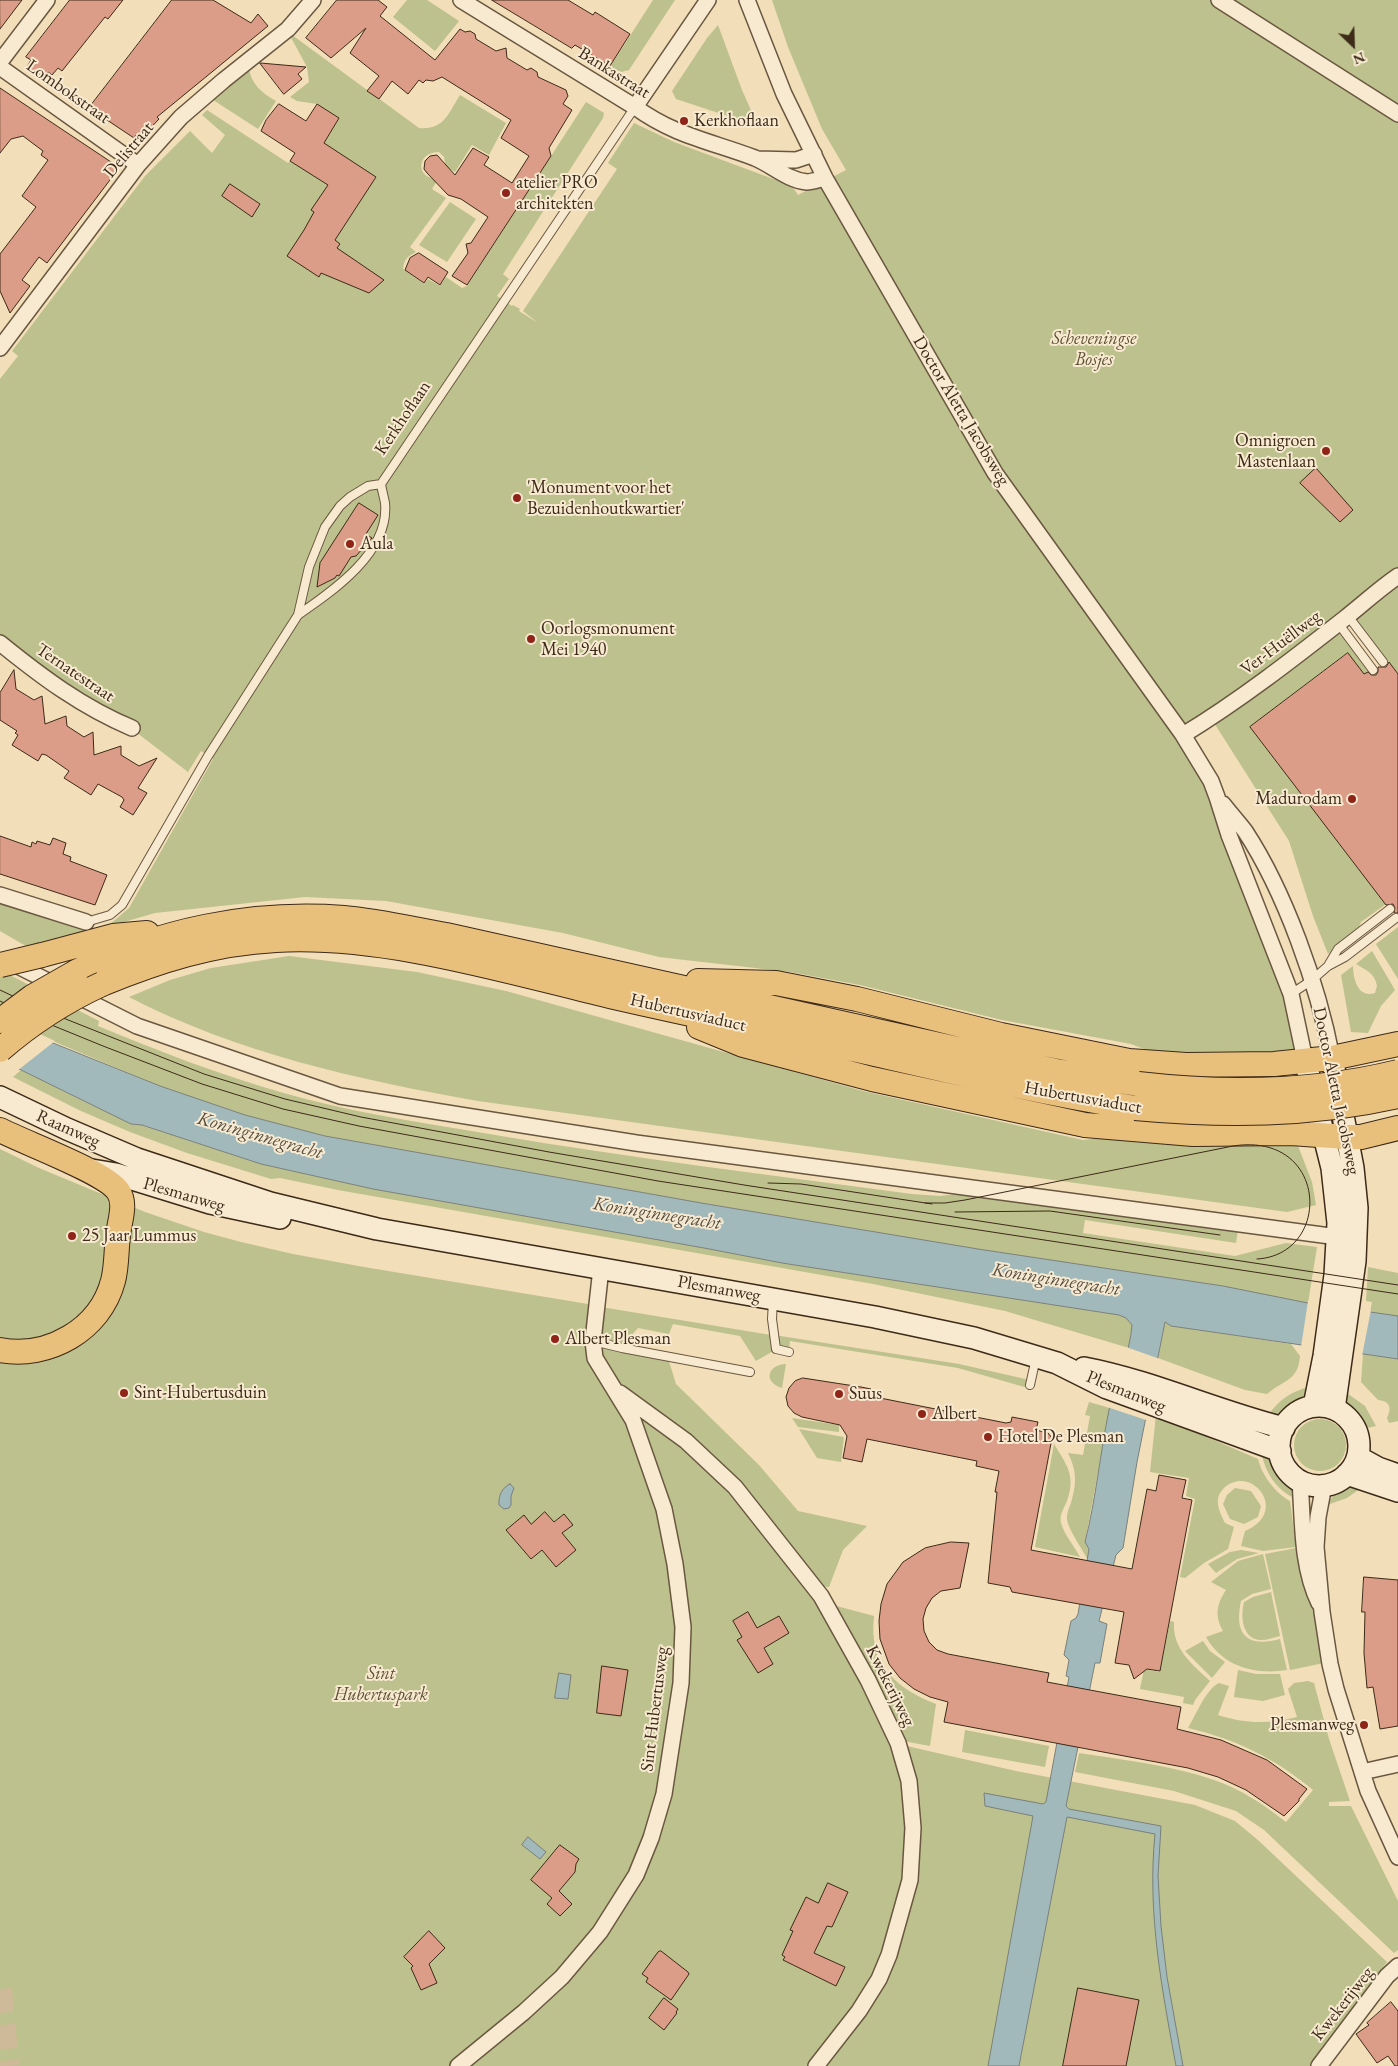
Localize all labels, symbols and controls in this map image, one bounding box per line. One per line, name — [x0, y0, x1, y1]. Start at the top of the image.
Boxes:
north arrow — [1328, 20, 1378, 70]
street label: Bankastraat — [574, 43, 654, 103]
text: N — [1350, 48, 1368, 69]
street label: Lombokstraat — [22, 55, 114, 129]
place label: Kerkhoflaan — [694, 110, 779, 132]
marker: Kerkhoflaan — [678, 115, 690, 127]
street label: Delistraat — [99, 117, 159, 183]
place label: atelier PRO architekten — [516, 172, 598, 214]
marker: atelier PRO architekten — [500, 187, 512, 199]
park label: Scheveningse Bosjes — [1052, 328, 1136, 370]
street label: Doctor Aletta Jacobsweg — [908, 332, 1014, 490]
street label: Kerkhoflaan — [370, 377, 436, 459]
place label: Omnigroen Mastenlaan — [1235, 430, 1316, 472]
marker: Omnigroen Mastenlaan — [1320, 445, 1332, 457]
place label: 'Monument voor het Bezuidenhoutkwartier' — [527, 477, 685, 520]
marker: 'Monument voor het Bezuidenhoutkwartier' — [511, 492, 523, 504]
place label: Aula — [360, 533, 393, 555]
marker: Aula — [344, 538, 356, 550]
street label: Ver-Huëllweg — [1237, 606, 1325, 680]
place label: Oorlogsmonument Mei 1940 — [541, 618, 675, 660]
marker: Oorlogsmonument Mei 1940 — [525, 633, 537, 645]
street label: Ternatestraat — [32, 639, 118, 707]
place label: Madurodam — [1255, 788, 1342, 810]
marker: Madurodam — [1346, 793, 1358, 805]
street label: Hubertusviaduct — [628, 989, 748, 1037]
street label: Doctor Aletta Jacobsweg — [1308, 1005, 1364, 1177]
street label: Hubertusviaduct — [1023, 1077, 1143, 1119]
street label: Raamweg — [33, 1105, 103, 1153]
water label: Koninginnegracht — [195, 1107, 325, 1165]
street label: Plesmanweg — [141, 1173, 227, 1217]
water label: Koninginnegracht — [591, 1193, 723, 1235]
place label: 25 Jaar Lummus — [82, 1225, 196, 1247]
marker: 25 Jaar Lummus — [66, 1230, 78, 1242]
water label: Koninginnegracht — [990, 1259, 1122, 1301]
street label: Plesmanweg — [676, 1271, 762, 1307]
place label: Albert Plesman — [565, 1328, 671, 1350]
marker: Albert Plesman — [549, 1333, 561, 1345]
street label: Plesmanweg — [1083, 1366, 1169, 1418]
place label: Sint-Hubertusduin — [134, 1382, 267, 1404]
place label: Suus — [849, 1383, 882, 1405]
marker: Sint-Hubertusduin — [118, 1387, 130, 1399]
marker: Suus — [833, 1388, 845, 1400]
place label: Albert — [932, 1403, 977, 1425]
marker: Albert — [916, 1408, 928, 1420]
place label: Hotel De Plesman — [998, 1426, 1124, 1448]
marker: Hotel De Plesman — [982, 1431, 994, 1443]
street label: Kwekerijweg — [860, 1642, 920, 1730]
street label: Sint Hubertusweg — [637, 1645, 673, 1773]
park label: Sint Hubertuspark — [334, 1663, 428, 1706]
place label: Plesmanweg — [1270, 1714, 1354, 1736]
marker: Plesmanweg — [1358, 1719, 1370, 1731]
street label: Kwekerijweg — [1307, 1963, 1379, 2045]

